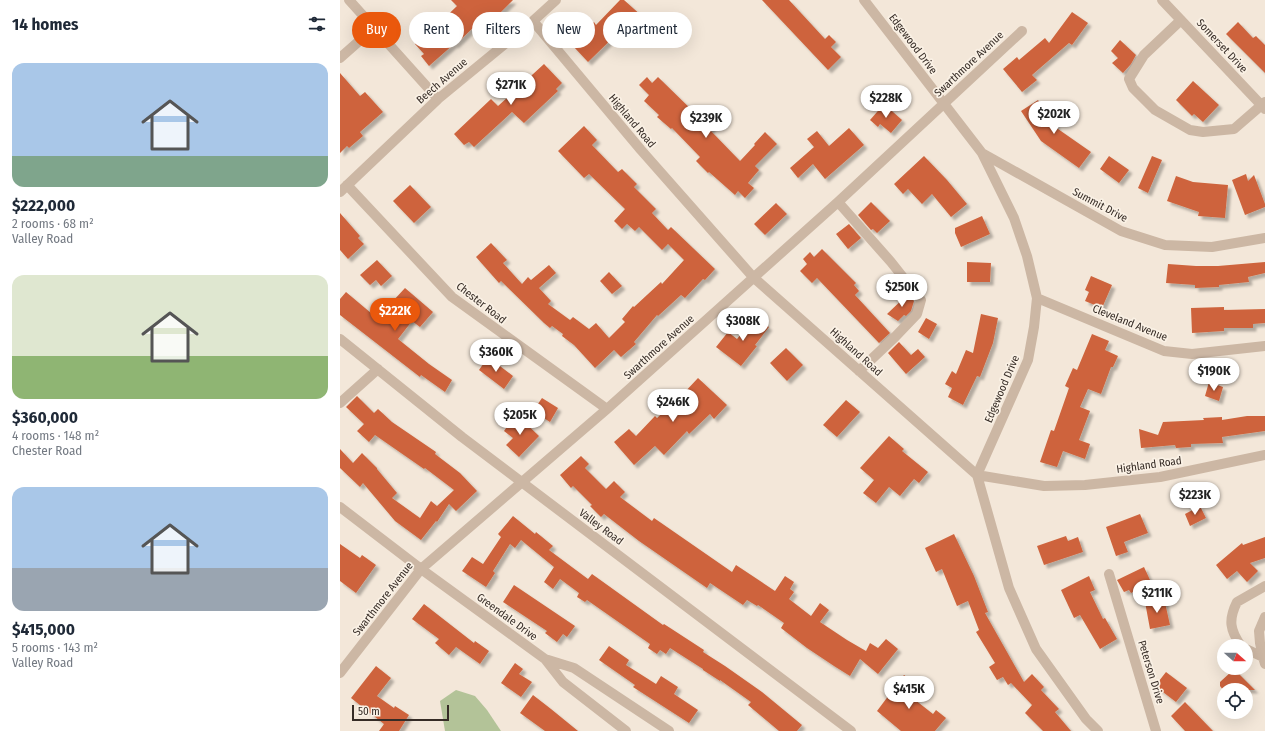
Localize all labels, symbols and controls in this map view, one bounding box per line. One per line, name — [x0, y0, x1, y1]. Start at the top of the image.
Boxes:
street label: Edgewood Drive — [886, 11, 940, 77]
chip: Buy — [352, 12, 401, 48]
chip: Rent — [409, 12, 464, 48]
chip: Filters — [472, 12, 534, 48]
chip: New — [542, 12, 595, 48]
chip: Apartment — [603, 12, 692, 48]
icon: filters — [306, 13, 328, 35]
text: 14 homes — [12, 14, 79, 35]
street label: Somerset Drive — [1194, 17, 1250, 75]
street label: Swarthmore Avenue — [932, 29, 1006, 99]
street label: Beech Avenue — [414, 55, 470, 107]
pin: $271K — [483, 72, 539, 106]
text: $271K — [496, 77, 526, 92]
pin: $228K — [858, 85, 914, 119]
icon: home — [134, 89, 206, 161]
text: $228K — [870, 90, 902, 105]
street label: Highland Road — [606, 92, 658, 150]
pin: $202K — [1026, 101, 1082, 135]
pin: $239K — [678, 105, 734, 139]
text: $202K — [1038, 106, 1070, 121]
text: $239K — [690, 110, 722, 125]
street label: Summit Drive — [1070, 185, 1130, 225]
text: $222,000 — [12, 195, 75, 216]
text: 2 rooms · 68 m² — [12, 216, 94, 231]
text: Valley Road — [12, 231, 73, 246]
pin: $250K — [874, 274, 930, 308]
text: $250K — [885, 279, 919, 294]
street label: Chester Road — [454, 280, 508, 326]
pin: $222K — [367, 298, 423, 332]
icon: home — [134, 301, 206, 373]
street label: Cleveland Avenue — [1091, 302, 1169, 344]
text: $222K — [379, 303, 411, 318]
pin: $308K — [715, 308, 771, 342]
street label: Swarthmore Avenue — [621, 312, 697, 382]
text: $308K — [726, 313, 760, 328]
street label: Highland Road — [827, 325, 885, 379]
pin: $360K — [468, 339, 524, 373]
text: $360K — [479, 344, 513, 359]
street label: Edgewood Drive — [982, 353, 1022, 425]
pin: $190K — [1186, 358, 1242, 392]
text: $190K — [1198, 363, 1230, 378]
pin: $246K — [645, 389, 701, 423]
text: $246K — [656, 394, 690, 409]
pin: $205K — [492, 402, 548, 436]
text: $360,000 — [12, 407, 78, 428]
text: $205K — [503, 407, 537, 422]
text: 4 rooms · 148 m² — [12, 428, 99, 443]
text: Chester Road — [12, 443, 82, 458]
street label: Highland Road — [1116, 454, 1182, 476]
pin: $223K — [1167, 482, 1223, 516]
text: $223K — [1179, 487, 1211, 502]
street label: Valley Road — [576, 506, 626, 548]
icon: home — [134, 513, 206, 585]
street label: Swarthmore Avenue — [350, 560, 416, 638]
pin: $211K — [1129, 580, 1185, 614]
text: $211K — [1142, 585, 1172, 600]
street label: Greendale Drive — [474, 591, 540, 643]
text: $415,000 — [12, 619, 75, 640]
street label: Peterson Drive — [1135, 639, 1167, 705]
north arrow — [1217, 639, 1253, 675]
map controls — [1217, 639, 1253, 719]
text: 5 rooms · 143 m² — [12, 640, 98, 655]
text: Valley Road — [12, 655, 73, 670]
pin: $415K — [881, 676, 937, 710]
text: $415K — [893, 681, 925, 696]
button: locate — [1217, 683, 1253, 719]
scale bar — [352, 703, 449, 722]
text: 50 m — [358, 705, 380, 718]

